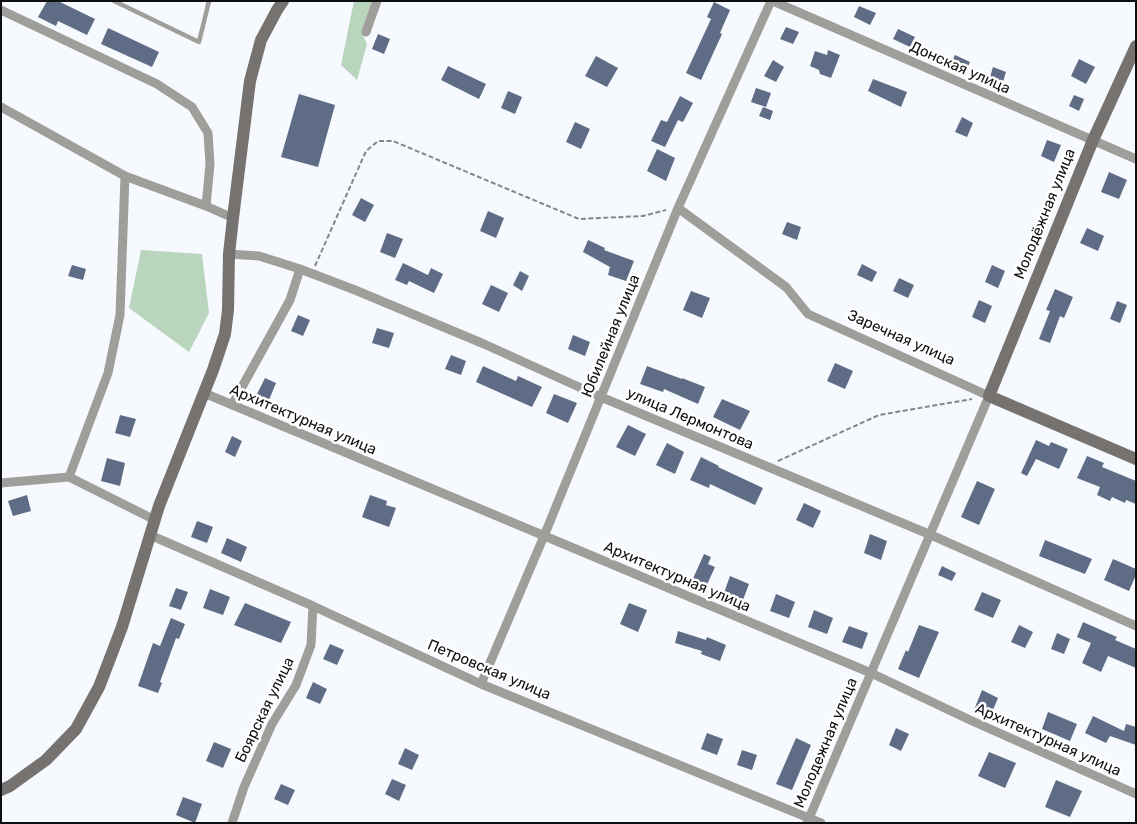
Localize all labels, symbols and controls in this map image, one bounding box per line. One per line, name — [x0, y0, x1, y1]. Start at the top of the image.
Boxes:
street label: Донская улица — [907, 38, 1013, 98]
street label: Молодёжная улица — [1011, 146, 1079, 282]
street label: Юбилейная улица — [578, 272, 644, 400]
street label: Заречная улица — [845, 306, 957, 370]
street label: Архитектурная улица — [227, 381, 379, 459]
street label: улица Лермонтова — [624, 384, 756, 454]
street label: Архитектурная улица — [601, 538, 753, 616]
street label: Петровская улица — [425, 636, 553, 704]
street label: Боярская улица — [232, 654, 298, 766]
street label: Молодежная улица — [790, 675, 862, 811]
street label: Архитектурная улица — [972, 700, 1124, 780]

